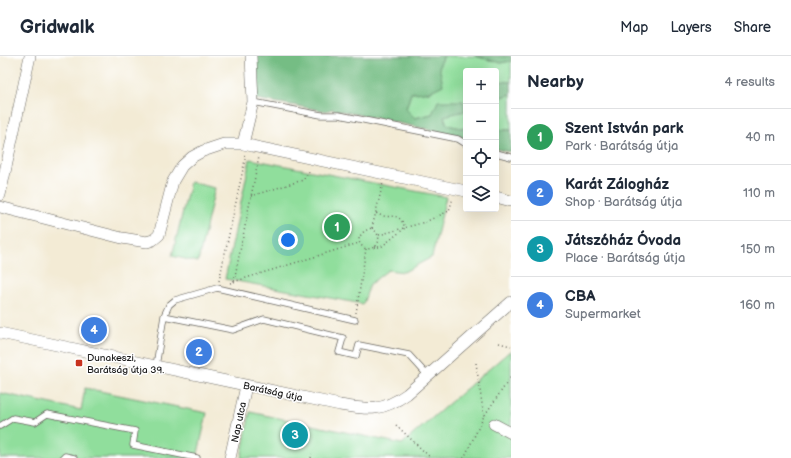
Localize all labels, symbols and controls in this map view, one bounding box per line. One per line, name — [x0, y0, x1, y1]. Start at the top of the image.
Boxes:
text: Gridwalk — [20, 16, 95, 39]
text: Map — [620, 19, 648, 36]
text: Layers — [670, 19, 712, 36]
text: Share — [734, 19, 771, 36]
map controls — [463, 68, 499, 212]
button: + — [463, 68, 499, 104]
text: Nearby — [527, 72, 584, 92]
text: 4 results — [725, 74, 775, 90]
button: − — [463, 104, 499, 140]
text: Szent István park — [565, 119, 684, 138]
text: 1 — [537, 129, 543, 145]
text: 40 m — [745, 129, 775, 145]
text: Park · Barátság útja — [565, 138, 678, 154]
button: locate — [463, 140, 499, 176]
text: Karát Zálogház — [565, 175, 669, 194]
button: layers — [463, 176, 499, 212]
text: 2 — [536, 185, 544, 201]
text: 110 m — [743, 185, 775, 201]
text: Shop · Barátság útja — [565, 194, 682, 210]
pin: 1 — [324, 212, 350, 242]
your location — [278, 230, 298, 250]
text: Játszóház Óvoda — [565, 231, 681, 250]
text: 3 — [536, 241, 544, 257]
text: 150 m — [741, 241, 775, 257]
text: Place · Barátság útja — [565, 250, 685, 266]
text: CBA — [565, 287, 595, 306]
text: 4 — [536, 297, 544, 313]
text: 160 m — [740, 297, 775, 313]
text: Supermarket — [565, 306, 641, 322]
pin: 4 — [81, 315, 107, 345]
pin: 2 — [186, 337, 212, 367]
place label: Dunakeszi, Barátság útja 39. — [87, 352, 164, 376]
marker: Dunakeszi, Barátság útja 39. — [74, 358, 84, 368]
street label: Barátság útja — [242, 380, 304, 404]
street label: Nap utca — [229, 401, 249, 444]
pin: 3 — [282, 420, 308, 450]

